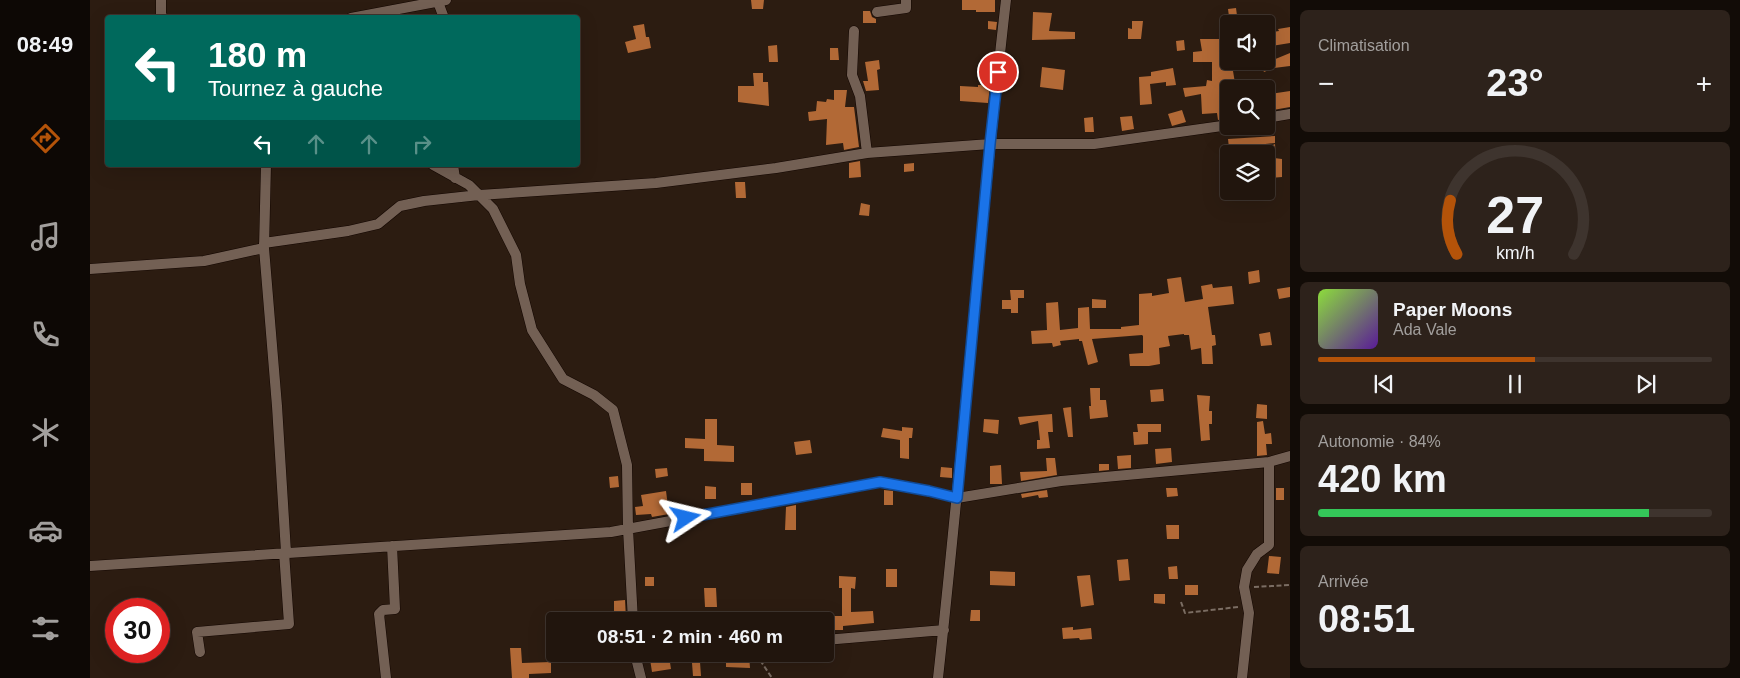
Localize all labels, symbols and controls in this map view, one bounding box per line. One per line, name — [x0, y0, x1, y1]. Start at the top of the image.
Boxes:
map controls — [1220, 15, 1275, 200]
button: sound — [1220, 15, 1275, 70]
text: 08:49 — [17, 32, 73, 57]
icon: left — [125, 35, 190, 100]
text: 180 m — [208, 35, 307, 74]
text: Climatisation — [1318, 37, 1410, 54]
pin — [977, 51, 1019, 93]
icon: arrive — [984, 58, 1012, 86]
text: 23° — [1486, 62, 1544, 104]
text: − — [1318, 68, 1334, 99]
text: + — [1696, 68, 1712, 99]
text: Tournez à gauche — [208, 76, 383, 101]
button: search — [1220, 80, 1275, 135]
icon: directions — [28, 121, 63, 156]
icon: left — [249, 130, 277, 158]
icon: ahead — [302, 130, 330, 158]
icon: ahead — [355, 130, 383, 158]
icon: right — [408, 130, 436, 158]
button: layers — [1220, 145, 1275, 200]
text: 27 — [1486, 186, 1544, 244]
icon: music — [28, 219, 63, 254]
text: km/h — [1496, 243, 1534, 263]
text: Paper Moons — [1393, 299, 1512, 320]
icon: phone — [28, 317, 63, 352]
text: Ada Vale — [1393, 321, 1457, 338]
icon: previous — [1370, 370, 1398, 398]
icon: pause — [1501, 370, 1529, 398]
icon: next — [1632, 370, 1660, 398]
icon: climate — [28, 415, 63, 450]
text: Autonomie · 84% — [1318, 433, 1441, 450]
text: 420 km — [1318, 458, 1447, 500]
position arrow — [659, 491, 711, 543]
icon: car — [28, 513, 63, 548]
text: Arrivée — [1318, 573, 1369, 590]
speed limit sign: 30 — [105, 598, 170, 663]
text: 08:51 — [1318, 598, 1415, 640]
icon: filters — [28, 611, 63, 646]
text: 08:51 · 2 min · 460 m — [597, 626, 783, 647]

